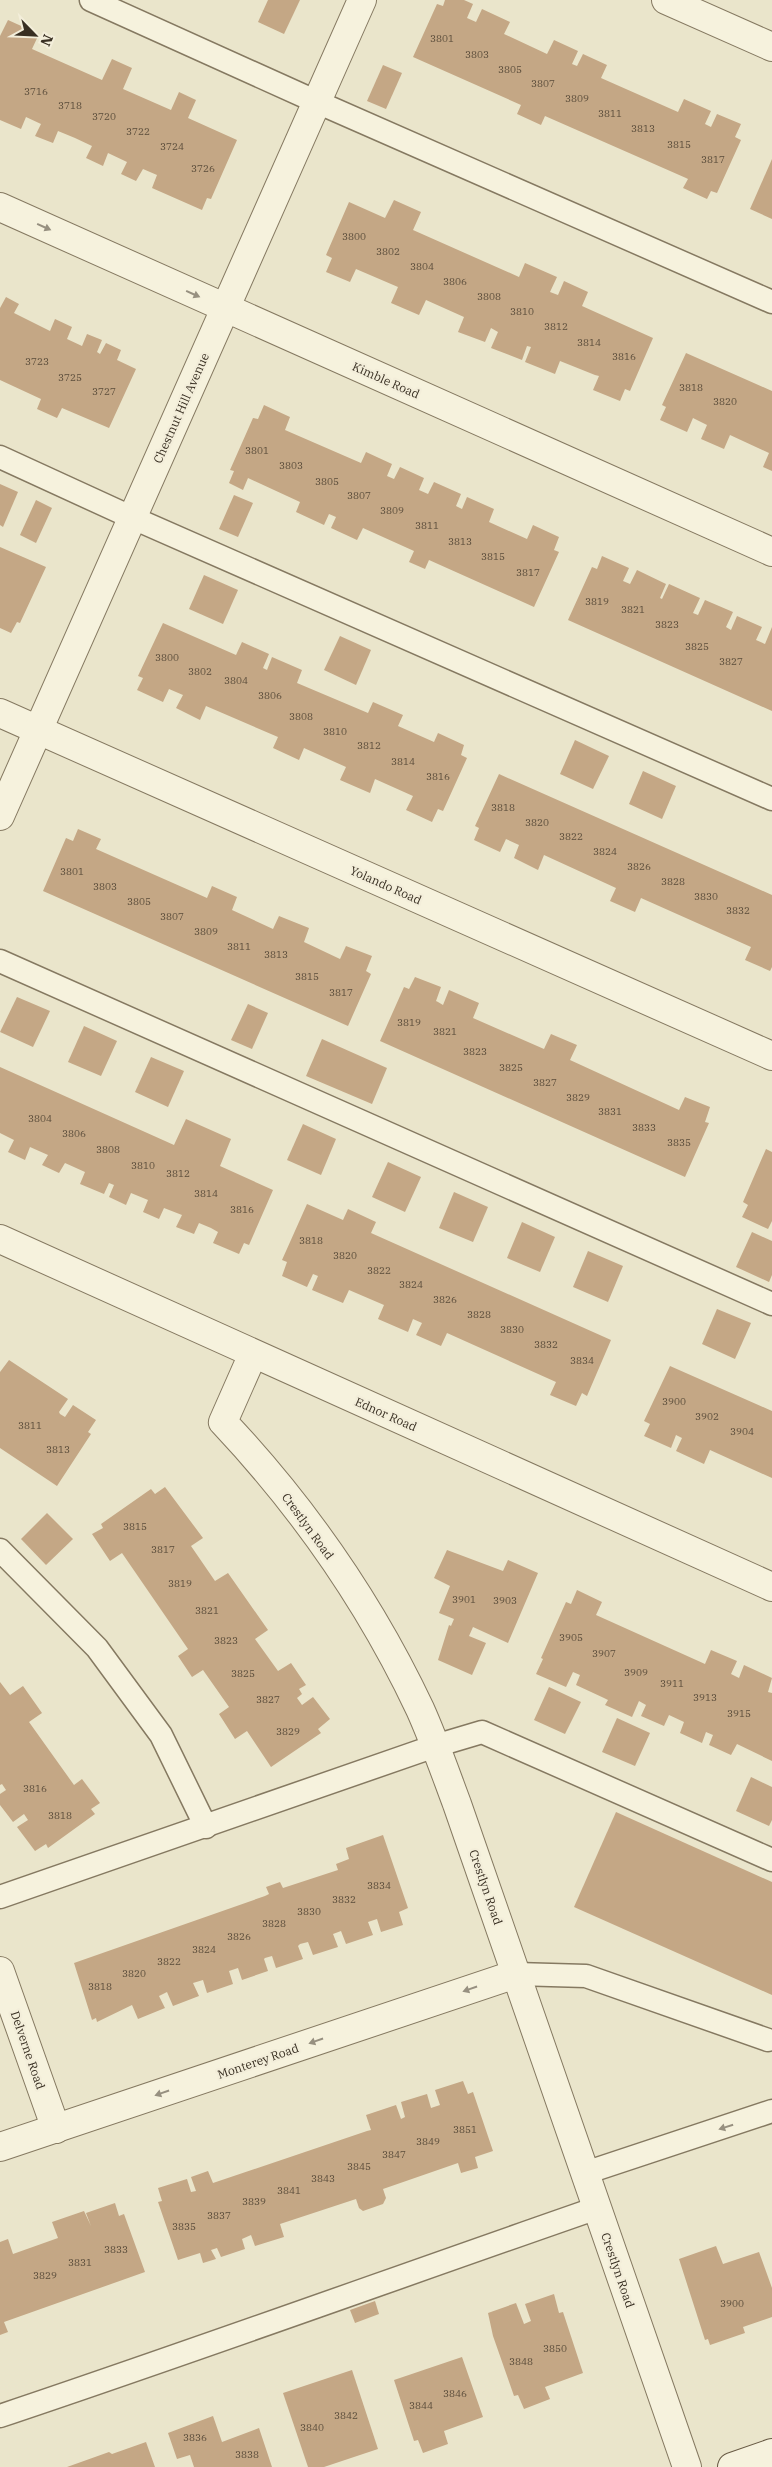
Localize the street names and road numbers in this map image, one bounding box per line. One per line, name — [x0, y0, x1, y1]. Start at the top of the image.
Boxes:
street label: Chestnut Hill Avenue — [150, 350, 212, 466]
street label: Kimble Road — [350, 358, 422, 402]
street label: Yolando Road — [348, 863, 424, 907]
street label: Ednor Road — [353, 1394, 419, 1434]
street label: Crestlyn Road — [279, 1490, 337, 1562]
street label: Crestlyn Road — [466, 1847, 506, 1927]
street label: Delverne Road — [8, 2009, 48, 2091]
street label: Monterey Road — [215, 2040, 301, 2082]
street label: Crestlyn Road — [598, 2230, 638, 2310]

